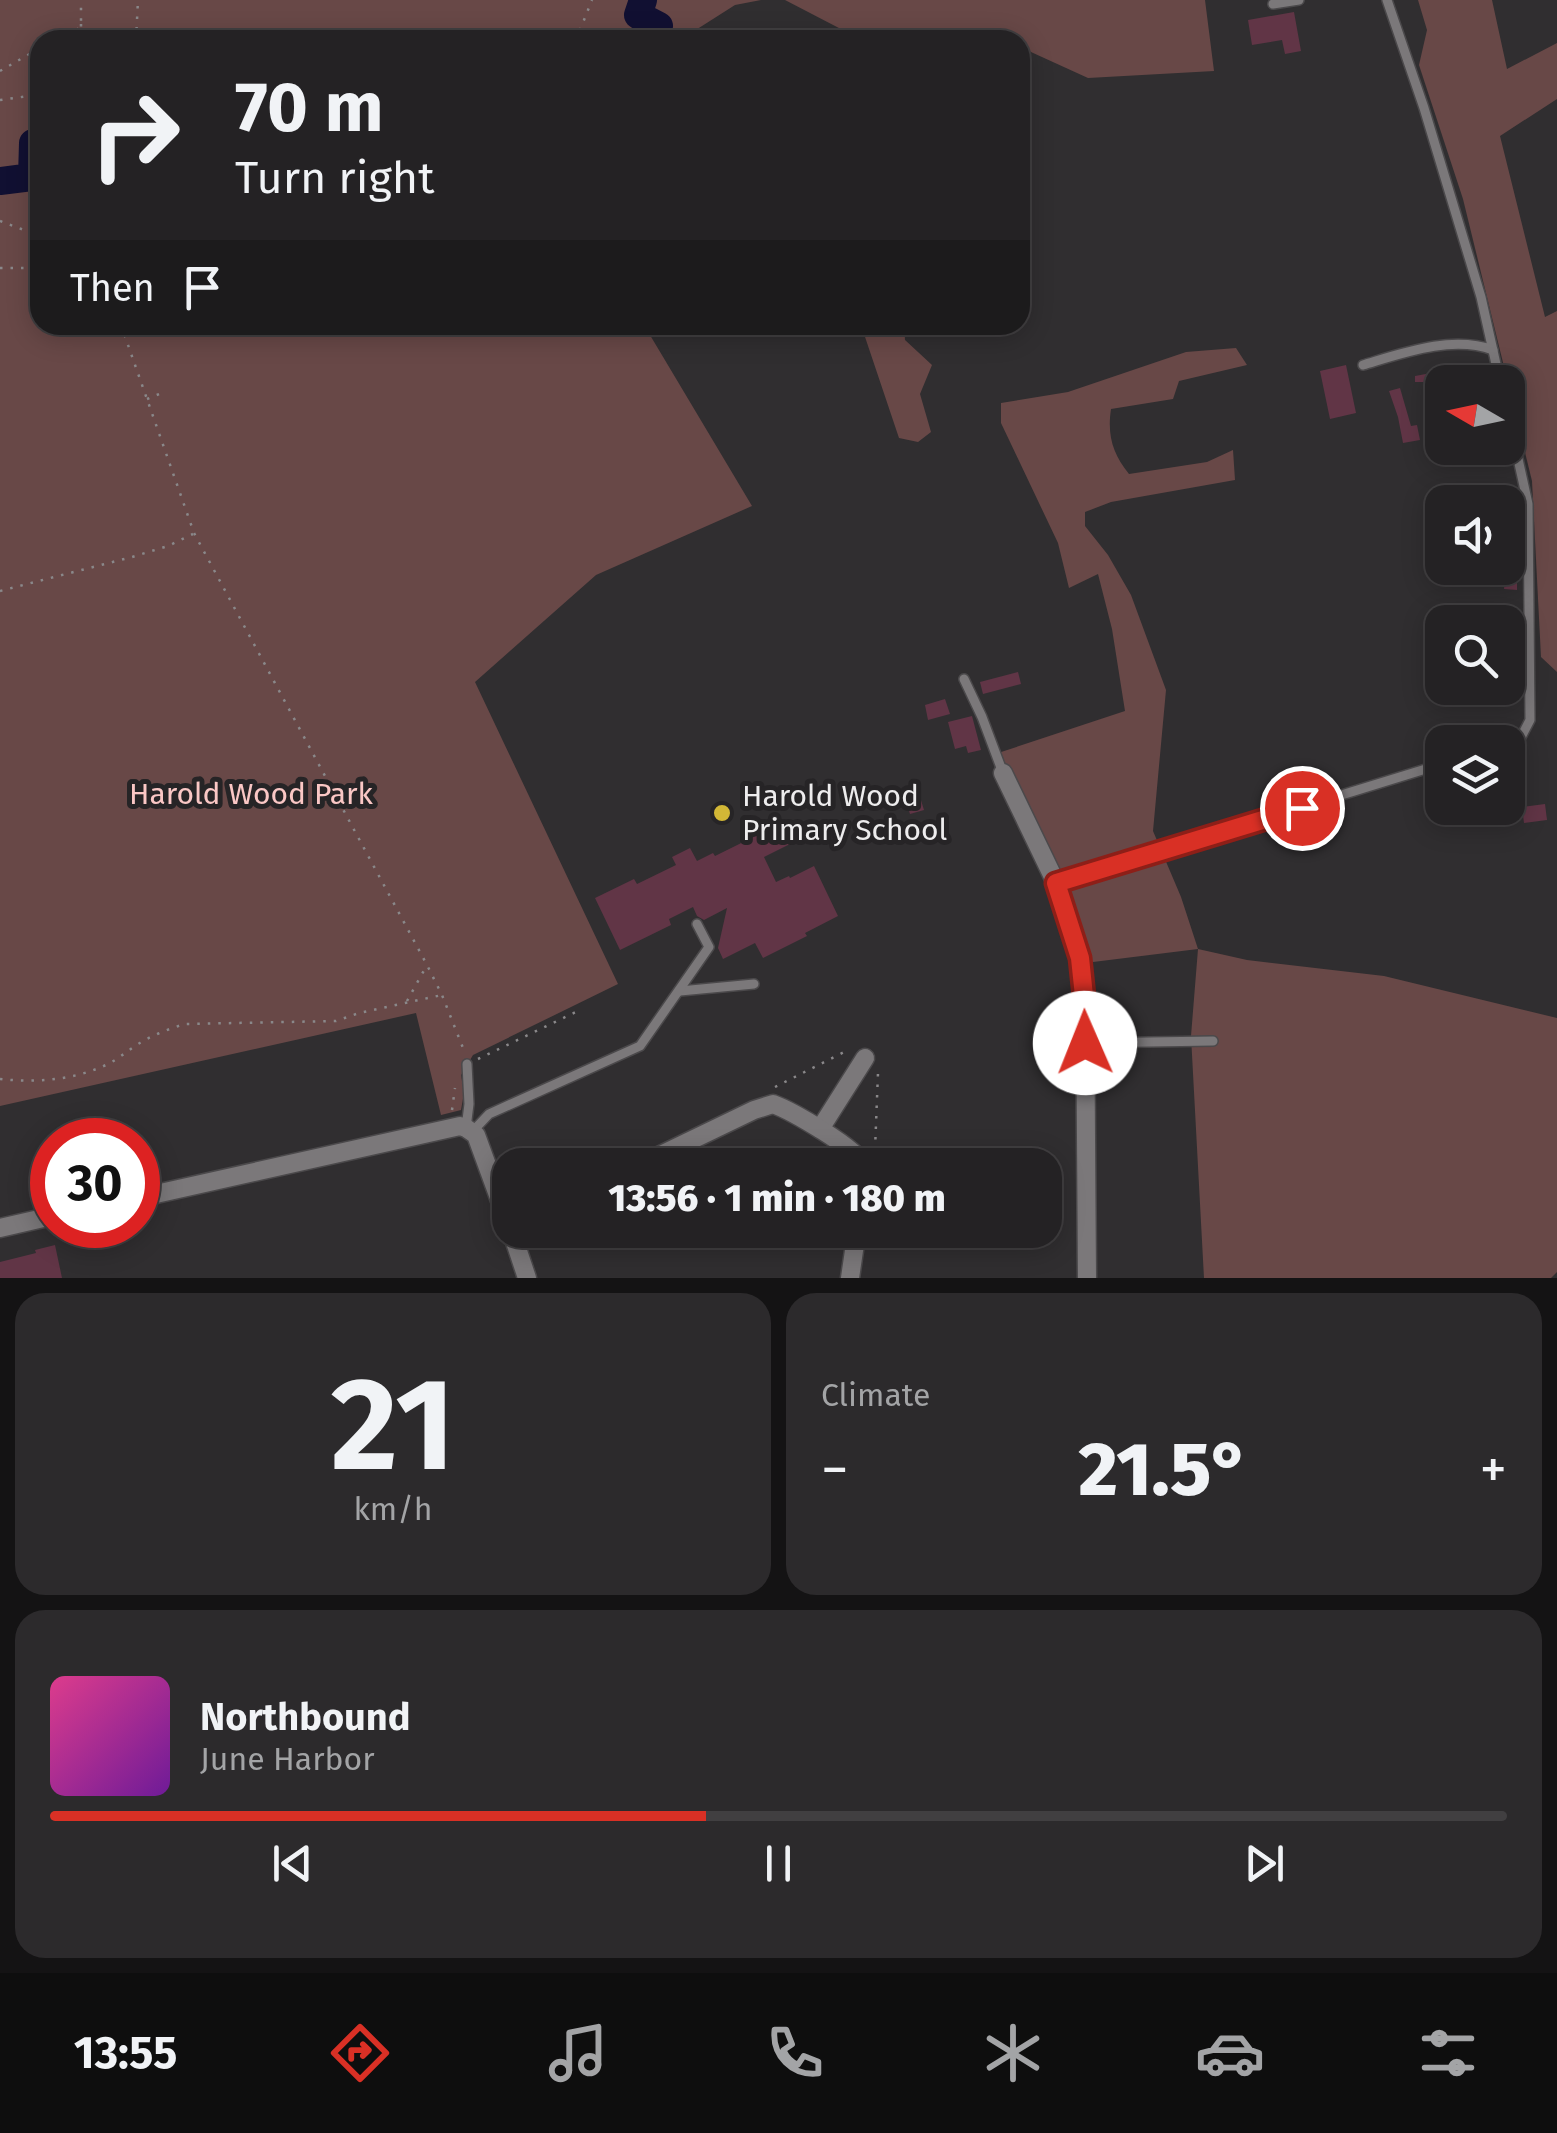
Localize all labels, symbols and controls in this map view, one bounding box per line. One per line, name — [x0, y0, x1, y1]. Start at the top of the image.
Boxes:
text: 70 m — [235, 66, 384, 150]
icon: right — [70, 70, 200, 200]
text: Turn right — [235, 151, 434, 205]
icon: arrive — [175, 260, 230, 315]
text: Then — [70, 265, 155, 311]
north arrow — [1425, 365, 1525, 465]
map controls — [1425, 365, 1525, 825]
button: sound — [1425, 485, 1525, 585]
button: search — [1425, 605, 1525, 705]
button: layers — [1425, 725, 1525, 825]
pin — [1260, 766, 1345, 851]
park label: Harold Wood Park — [129, 776, 374, 812]
place label: Harold Wood Primary School — [742, 778, 947, 848]
icon: arrive — [1275, 781, 1330, 836]
marker: Harold Wood Primary School — [711, 802, 733, 824]
position arrow — [1033, 991, 1137, 1095]
speed limit sign: 30 — [30, 1118, 160, 1248]
text: 13:56 · 1 min · 180 m — [608, 1175, 946, 1221]
text: 21 — [331, 1347, 455, 1503]
text: Climate — [821, 1376, 930, 1414]
text: 21.5° — [1078, 1425, 1250, 1515]
text: − — [821, 1437, 849, 1503]
text: + — [1480, 1437, 1507, 1503]
text: km/h — [353, 1490, 433, 1528]
text: Northbound — [200, 1694, 411, 1740]
text: June Harbor — [200, 1740, 375, 1778]
icon: previous — [265, 1836, 320, 1891]
icon: pause — [751, 1836, 806, 1891]
icon: next — [1237, 1836, 1292, 1891]
icon: directions — [325, 2018, 395, 2088]
icon: music — [543, 2018, 613, 2088]
icon: phone — [760, 2018, 830, 2088]
icon: climate — [978, 2018, 1048, 2088]
icon: car — [1195, 2018, 1265, 2088]
icon: filters — [1413, 2018, 1483, 2088]
text: 13:55 — [74, 2026, 177, 2080]

